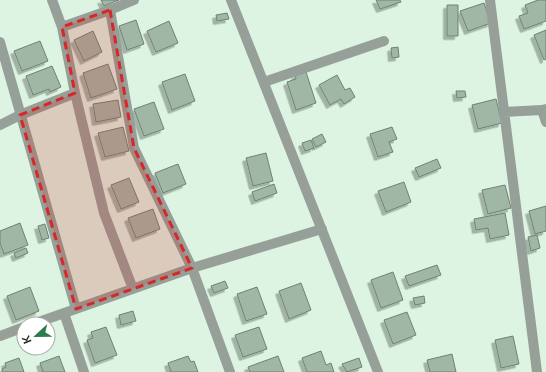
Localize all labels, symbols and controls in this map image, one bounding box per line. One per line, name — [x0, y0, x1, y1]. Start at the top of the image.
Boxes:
north arrow — [16, 316, 56, 356]
text: K — [19, 334, 34, 346]

